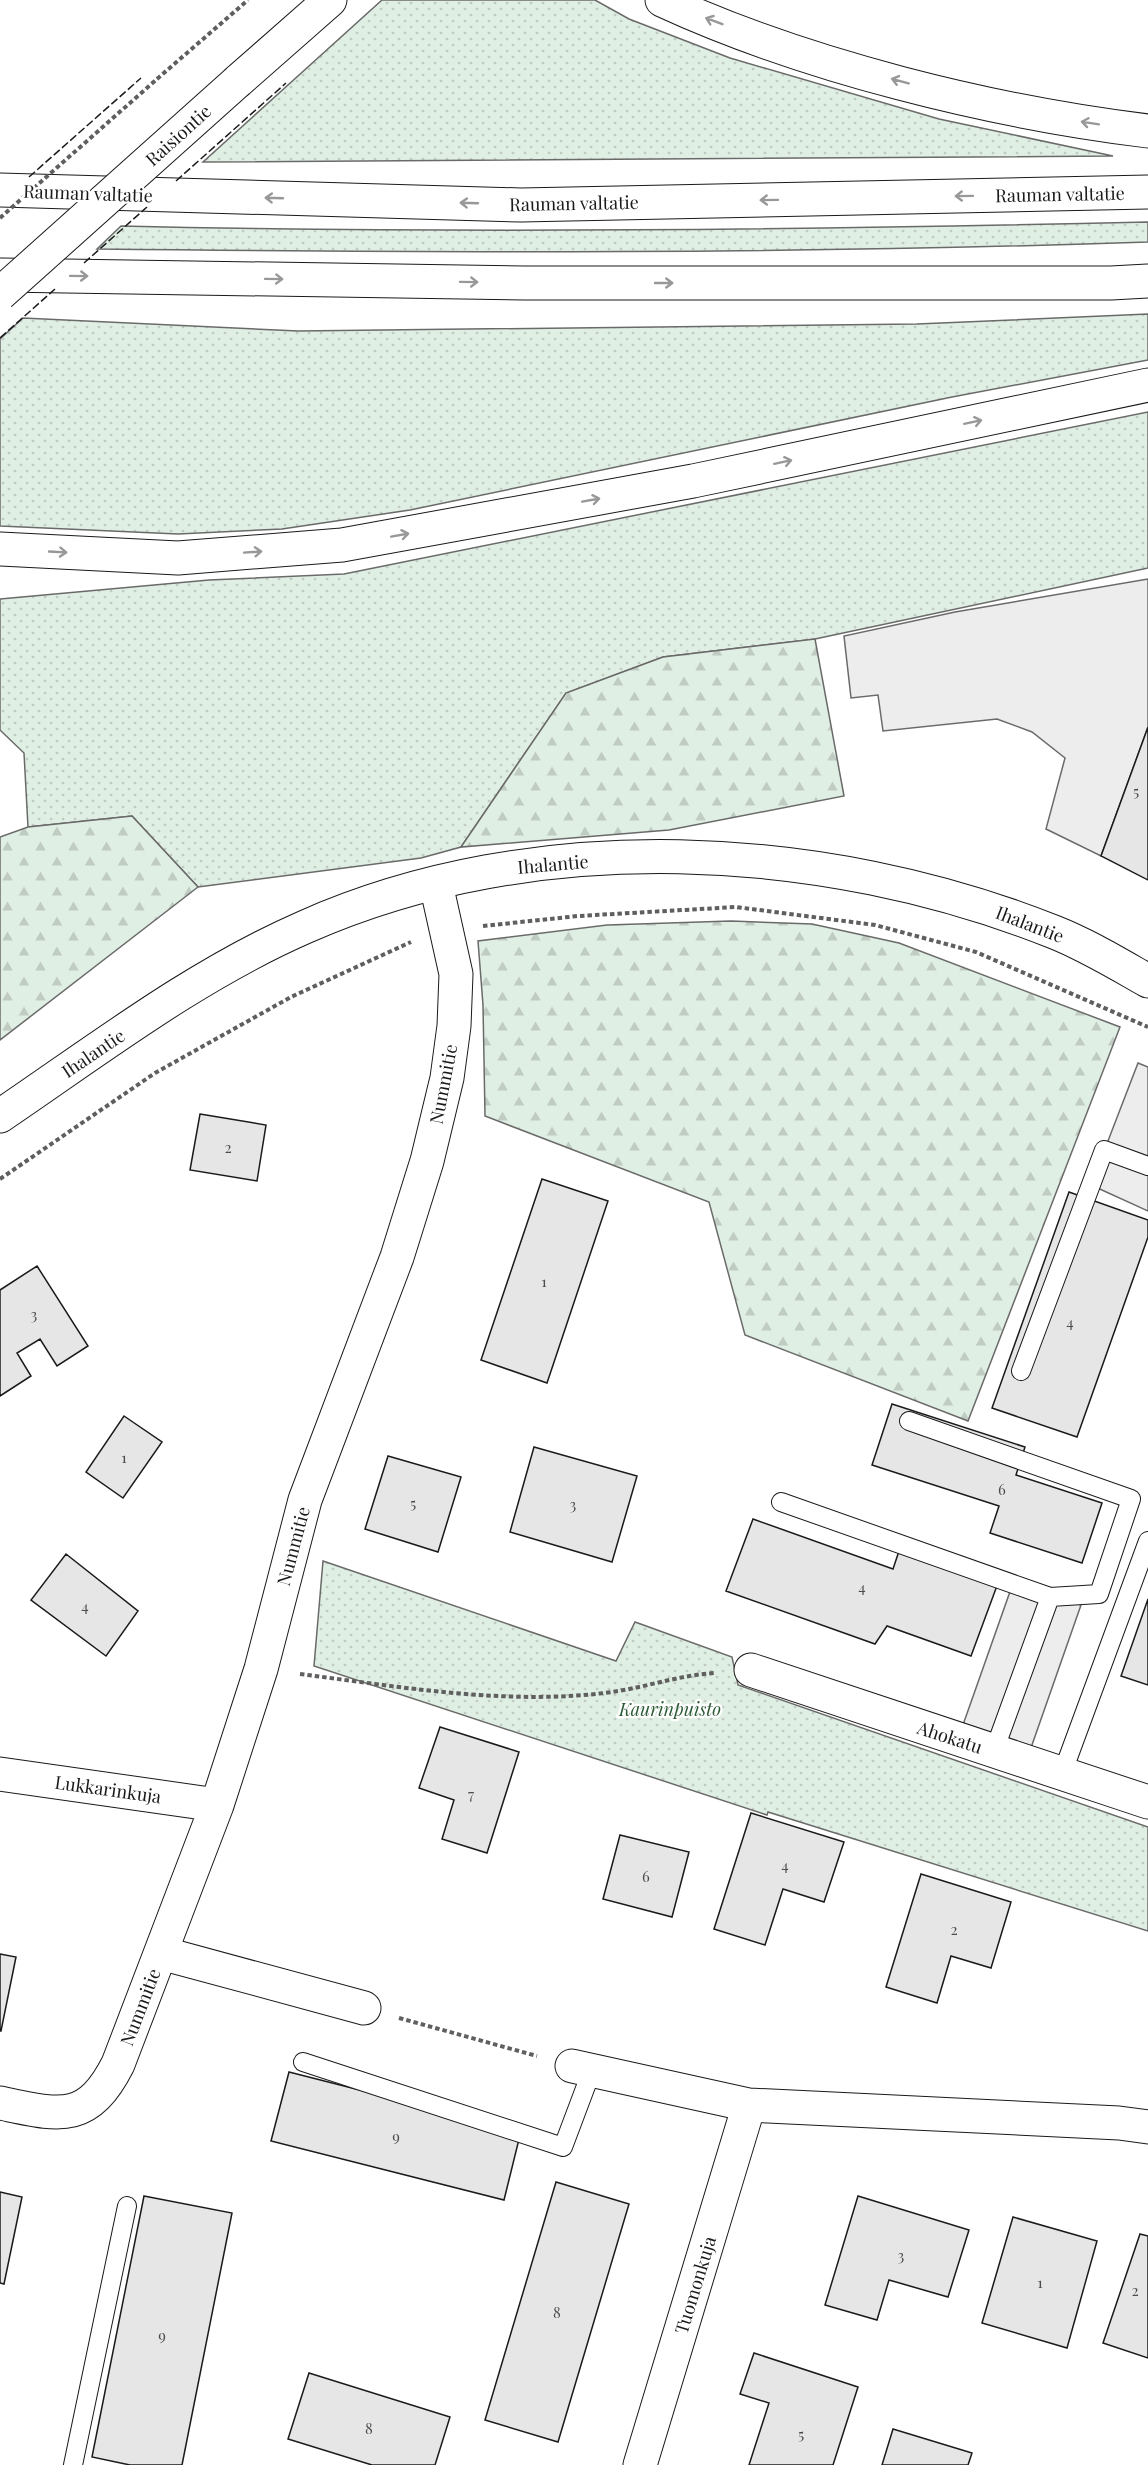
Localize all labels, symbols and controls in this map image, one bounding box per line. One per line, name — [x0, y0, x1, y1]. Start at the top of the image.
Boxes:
one-way arrow — [706, 15, 724, 26]
one-way arrow — [891, 75, 910, 86]
street label: Raisiontie — [140, 99, 216, 171]
one-way arrow — [1081, 117, 1101, 128]
street label: Rauman valtatie — [23, 179, 153, 207]
street label: Rauman valtatie — [995, 181, 1125, 207]
street label: Rauman valtatie — [509, 190, 639, 216]
one-way arrow — [954, 190, 974, 201]
one-way arrow — [264, 192, 284, 204]
one-way arrow — [759, 194, 779, 205]
one-way arrow — [459, 198, 479, 209]
one-way arrow — [69, 270, 89, 282]
one-way arrow — [264, 273, 284, 285]
one-way arrow — [459, 277, 479, 288]
one-way arrow — [654, 277, 674, 289]
one-way arrow — [964, 415, 983, 427]
one-way arrow — [772, 456, 792, 467]
one-way arrow — [581, 494, 601, 505]
one-way arrow — [389, 529, 409, 540]
one-way arrow — [48, 546, 68, 557]
one-way arrow — [243, 546, 263, 557]
house number: 5 — [1133, 781, 1139, 801]
street label: Ihalantie — [516, 849, 590, 879]
street label: Ihalantie — [992, 900, 1068, 948]
street label: Ihalantie — [57, 1023, 129, 1083]
street label: Nummitie — [424, 1042, 462, 1126]
house number: 2 — [224, 1137, 232, 1157]
house number: 1 — [541, 1271, 547, 1291]
house number: 3 — [31, 1304, 38, 1324]
house number: 4 — [1066, 1312, 1074, 1332]
house number: 1 — [121, 1447, 127, 1467]
house number: 6 — [998, 1479, 1006, 1499]
house number: 5 — [410, 1493, 416, 1513]
house number: 3 — [570, 1494, 577, 1514]
street label: Nummitie — [271, 1504, 315, 1588]
house number: 4 — [858, 1577, 866, 1597]
house number: 4 — [81, 1596, 89, 1616]
park label: Kaurinpuisto — [618, 1697, 721, 1721]
street label: Ahokatu — [913, 1715, 986, 1759]
street label: Lukkarinkuja — [53, 1770, 163, 1808]
house number: 7 — [468, 1784, 474, 1804]
house number: 4 — [781, 1855, 789, 1875]
house number: 6 — [642, 1866, 650, 1886]
house number: 2 — [950, 1919, 958, 1939]
street label: Nummitie — [114, 1965, 166, 2049]
house number: 9 — [392, 2126, 400, 2146]
street label: Tuomonkuja — [669, 2233, 721, 2337]
house number: 3 — [898, 2245, 905, 2265]
house number: 1 — [1037, 2272, 1043, 2292]
house number: 2 — [1131, 2280, 1139, 2300]
house number: 8 — [553, 2302, 561, 2322]
house number: 9 — [158, 2325, 166, 2345]
house number: 8 — [365, 2418, 373, 2438]
house number: 5 — [798, 2424, 804, 2444]

